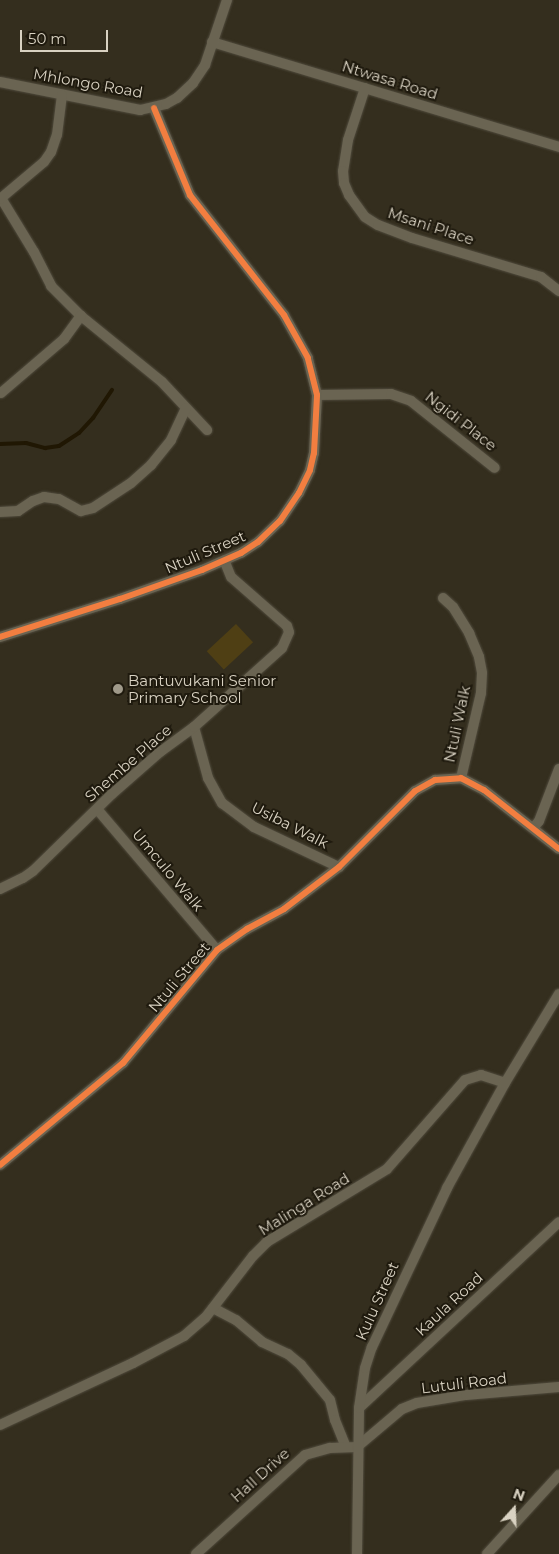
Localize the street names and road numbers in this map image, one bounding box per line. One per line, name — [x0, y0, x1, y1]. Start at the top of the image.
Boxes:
street label: Ntwasa Road — [340, 57, 440, 103]
street label: Mhlongo Road — [32, 65, 144, 101]
street label: Msani Place — [386, 204, 476, 248]
street label: Ngidi Place — [422, 388, 500, 454]
street label: Ntuli Street — [162, 527, 248, 577]
street label: Ntuli Walk — [440, 684, 474, 764]
street label: Shembe Place — [81, 721, 175, 805]
street label: Usiba Walk — [249, 798, 331, 852]
street label: Umculo Walk — [129, 825, 207, 915]
street label: Ntuli Street — [145, 938, 213, 1016]
street label: Malinga Road — [255, 1169, 353, 1239]
street label: Kulu Street — [352, 1259, 402, 1343]
street label: Kaula Road — [412, 1268, 486, 1340]
street label: Lutuli Road — [420, 1369, 508, 1397]
street label: Hall Drive — [227, 1444, 293, 1506]

